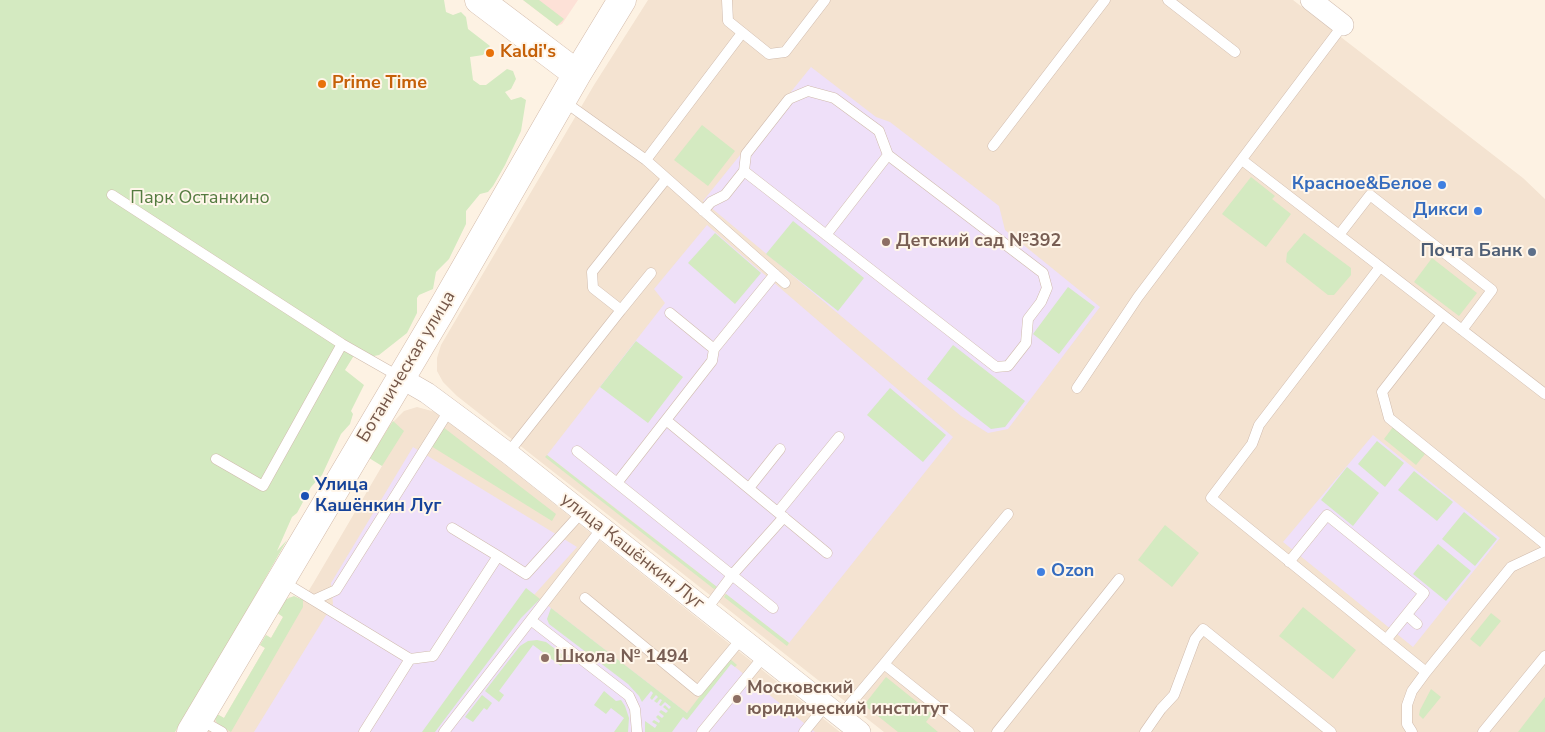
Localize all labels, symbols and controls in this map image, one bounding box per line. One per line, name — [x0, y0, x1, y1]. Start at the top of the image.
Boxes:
place label: Kaldi's — [500, 42, 556, 64]
marker: Kaldi's — [484, 47, 496, 59]
place label: Prime Time — [332, 73, 427, 95]
marker: Prime Time — [316, 78, 328, 90]
place label: Красное&Белое — [1292, 174, 1432, 196]
marker: Красное&Белое — [1436, 179, 1448, 191]
park label: Парк Останкино — [130, 188, 270, 210]
place label: Дикси — [1413, 200, 1468, 222]
marker: Дикси — [1472, 205, 1484, 217]
place label: Детский сад №392 — [896, 231, 1061, 253]
marker: Детский сад №392 — [880, 236, 892, 248]
place label: Почта Банк — [1421, 241, 1522, 263]
marker: Почта Банк — [1526, 246, 1538, 258]
street label: Ботаническая улица — [353, 287, 461, 447]
place label: Улица Кашёнкин Луг — [315, 475, 441, 518]
street label: улица Кашёнкин Луг — [556, 489, 708, 615]
marker: Улица Кашёнкин Луг — [299, 490, 311, 502]
place label: Ozon — [1051, 561, 1094, 583]
marker: Ozon — [1035, 566, 1047, 578]
place label: Школа № 1494 — [555, 647, 688, 669]
marker: Школа № 1494 — [539, 652, 551, 664]
place label: Московский юридический институт — [747, 678, 948, 721]
marker: Московский юридический институт — [731, 693, 743, 705]

